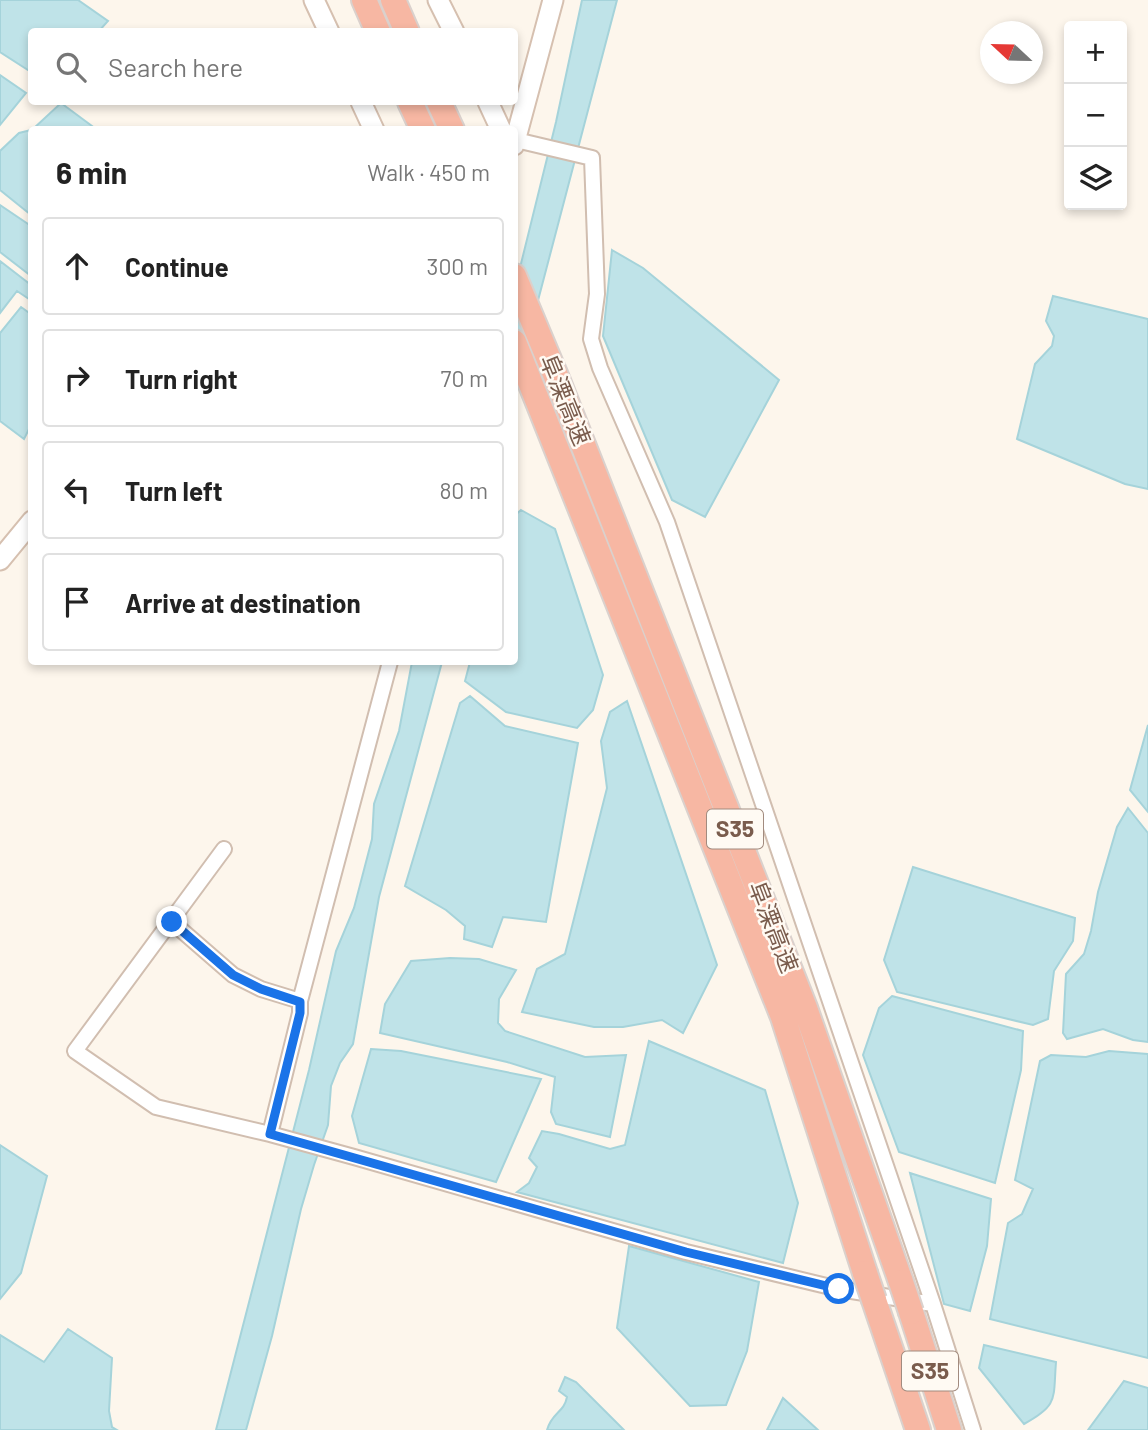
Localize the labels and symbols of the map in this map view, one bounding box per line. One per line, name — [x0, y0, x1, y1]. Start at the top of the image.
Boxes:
north arrow — [980, 21, 1043, 84]
street label: 阜溧高速 — [535, 350, 598, 449]
road number: S35 — [707, 810, 763, 848]
street label: 阜溧高速 — [744, 876, 805, 976]
route end — [156, 906, 187, 937]
route start — [823, 1273, 854, 1304]
road number: S35 — [902, 1352, 958, 1390]

